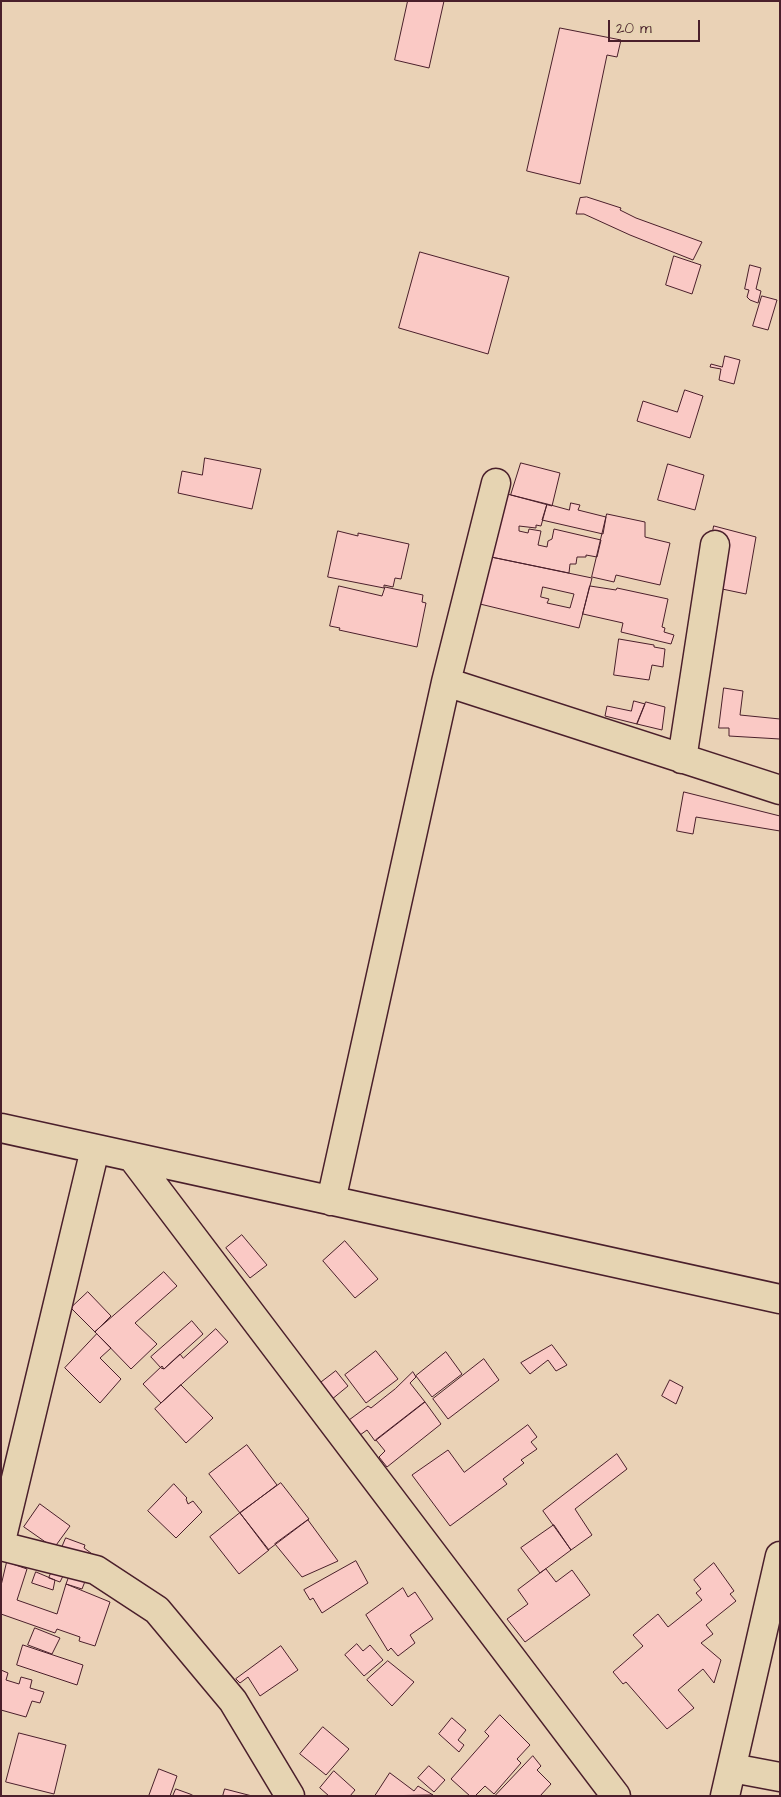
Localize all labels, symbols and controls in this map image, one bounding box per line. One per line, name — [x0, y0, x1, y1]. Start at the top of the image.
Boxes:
scale bar — [611, 10, 704, 42]
text: 20 m — [616, 18, 652, 39]

